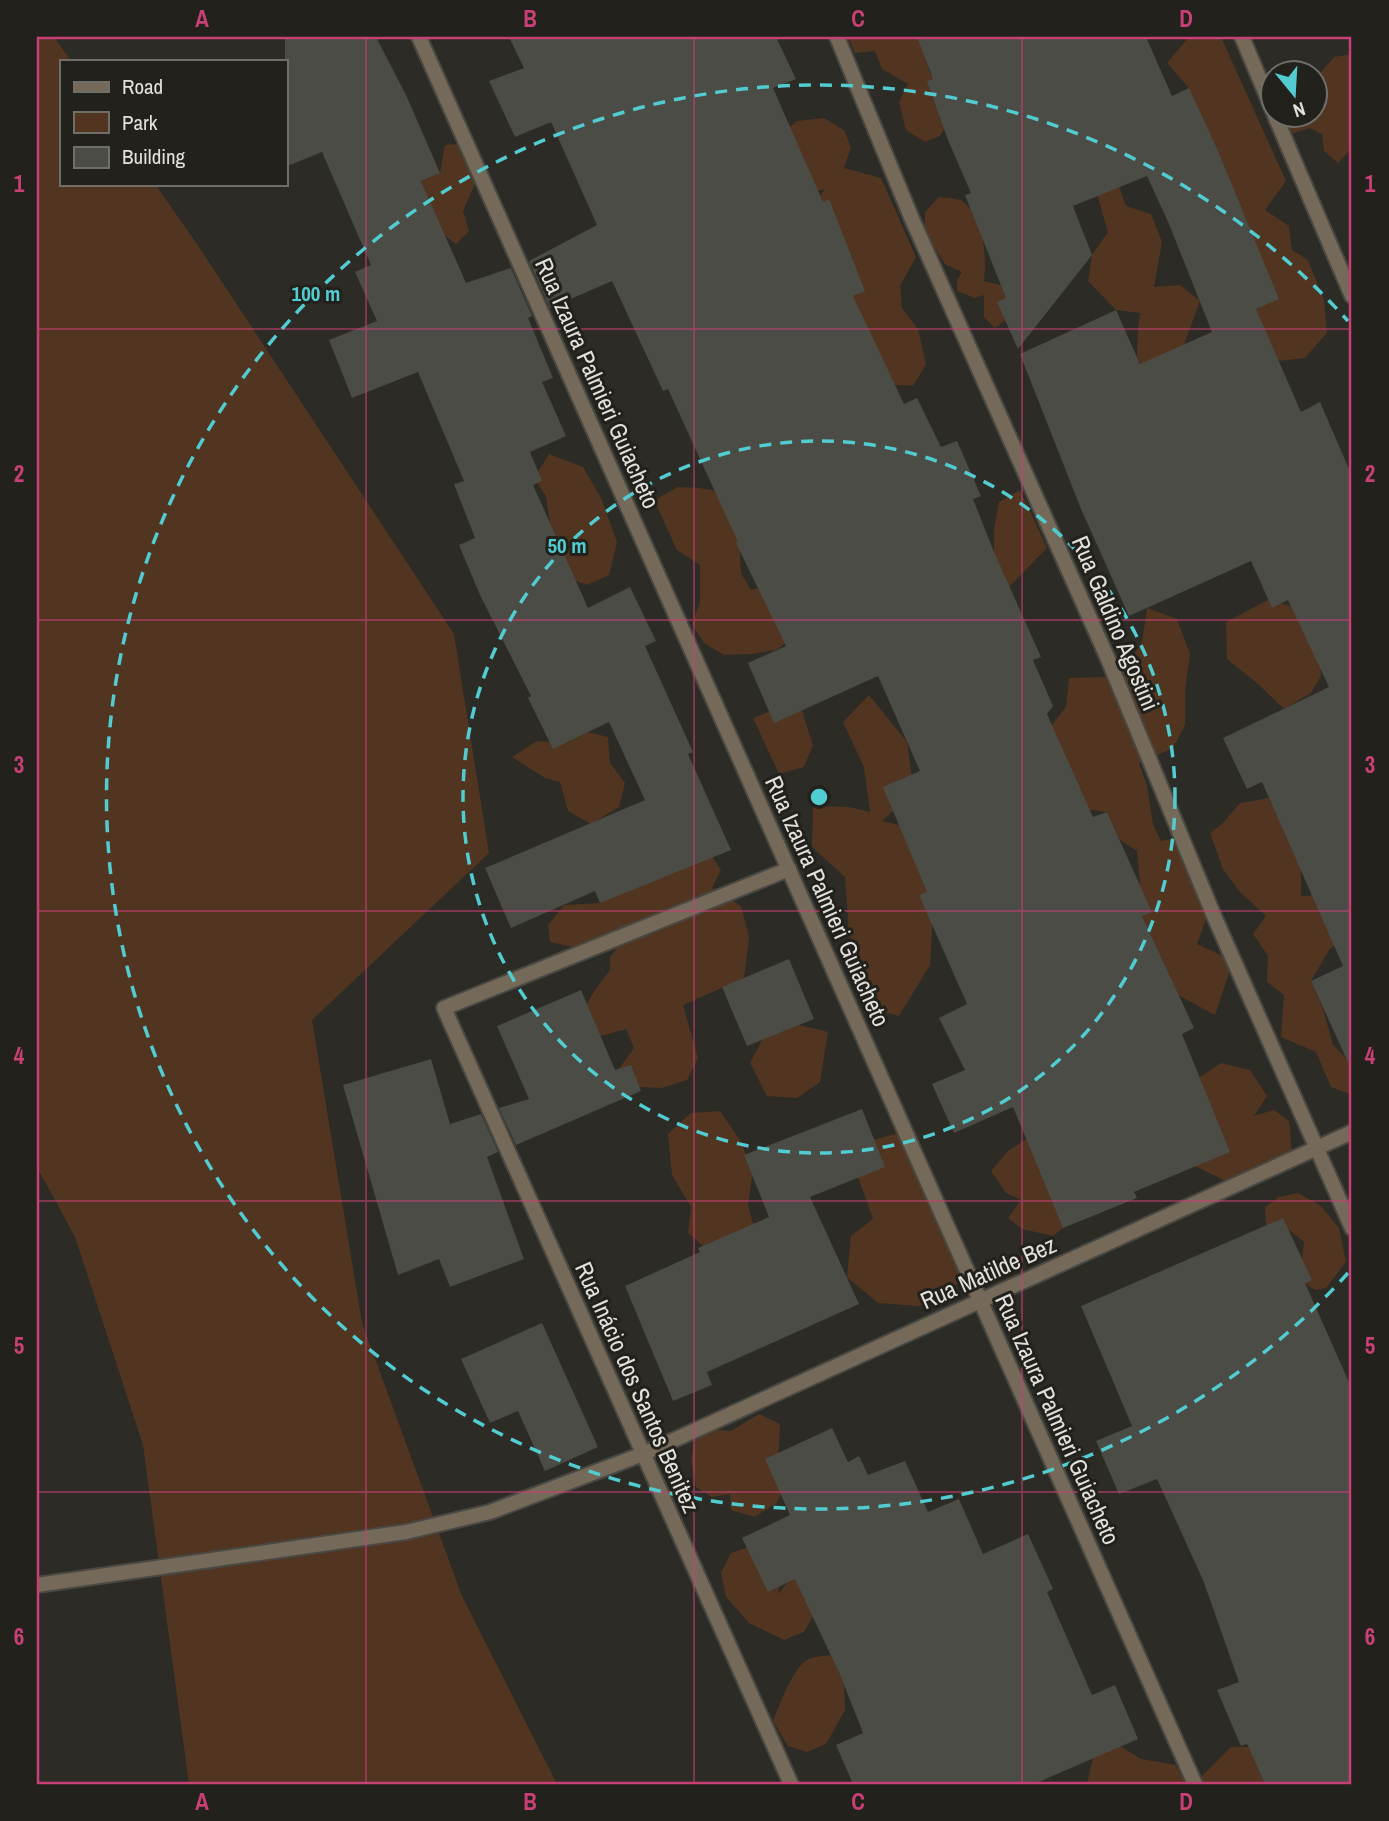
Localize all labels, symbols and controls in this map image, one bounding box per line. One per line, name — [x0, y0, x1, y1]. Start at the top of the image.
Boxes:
text: A — [195, 3, 209, 34]
text: B — [523, 3, 537, 34]
text: C — [851, 3, 865, 34]
text: D — [1179, 3, 1193, 34]
legend — [60, 60, 287, 186]
north arrow — [1260, 60, 1330, 130]
text: Road — [122, 72, 163, 101]
text: N — [1290, 96, 1309, 124]
text: Park — [122, 108, 158, 137]
text: Building — [122, 142, 186, 171]
text: 1 — [14, 168, 25, 199]
text: 1 — [1365, 168, 1376, 199]
street label: Rua Izaura Palmieri Guiacheto — [528, 253, 668, 513]
text: 100 m — [292, 279, 340, 308]
text: 2 — [14, 458, 24, 489]
text: 2 — [1365, 458, 1375, 489]
text: 50 m — [547, 531, 587, 560]
street label: Rua Galdino Agostini — [1065, 531, 1167, 715]
text: 3 — [14, 749, 24, 780]
text: 3 — [1365, 749, 1375, 780]
street label: Rua Izaura Palmieri Guiacheto — [758, 771, 898, 1031]
centre of rings — [807, 785, 831, 809]
text: 4 — [14, 1040, 25, 1071]
text: 4 — [1365, 1040, 1376, 1071]
street label: Rua Matilde Bez — [915, 1228, 1061, 1316]
street label: Rua Inácio dos Santos Benitez — [568, 1257, 708, 1518]
street label: Rua Izaura Palmieri Guiacheto — [988, 1289, 1128, 1549]
text: 5 — [14, 1330, 24, 1361]
text: 5 — [1365, 1330, 1375, 1361]
text: 6 — [14, 1621, 24, 1652]
text: 6 — [1365, 1621, 1375, 1652]
text: A — [195, 1786, 209, 1817]
text: B — [523, 1786, 537, 1817]
text: C — [851, 1786, 865, 1817]
text: D — [1179, 1786, 1193, 1817]

